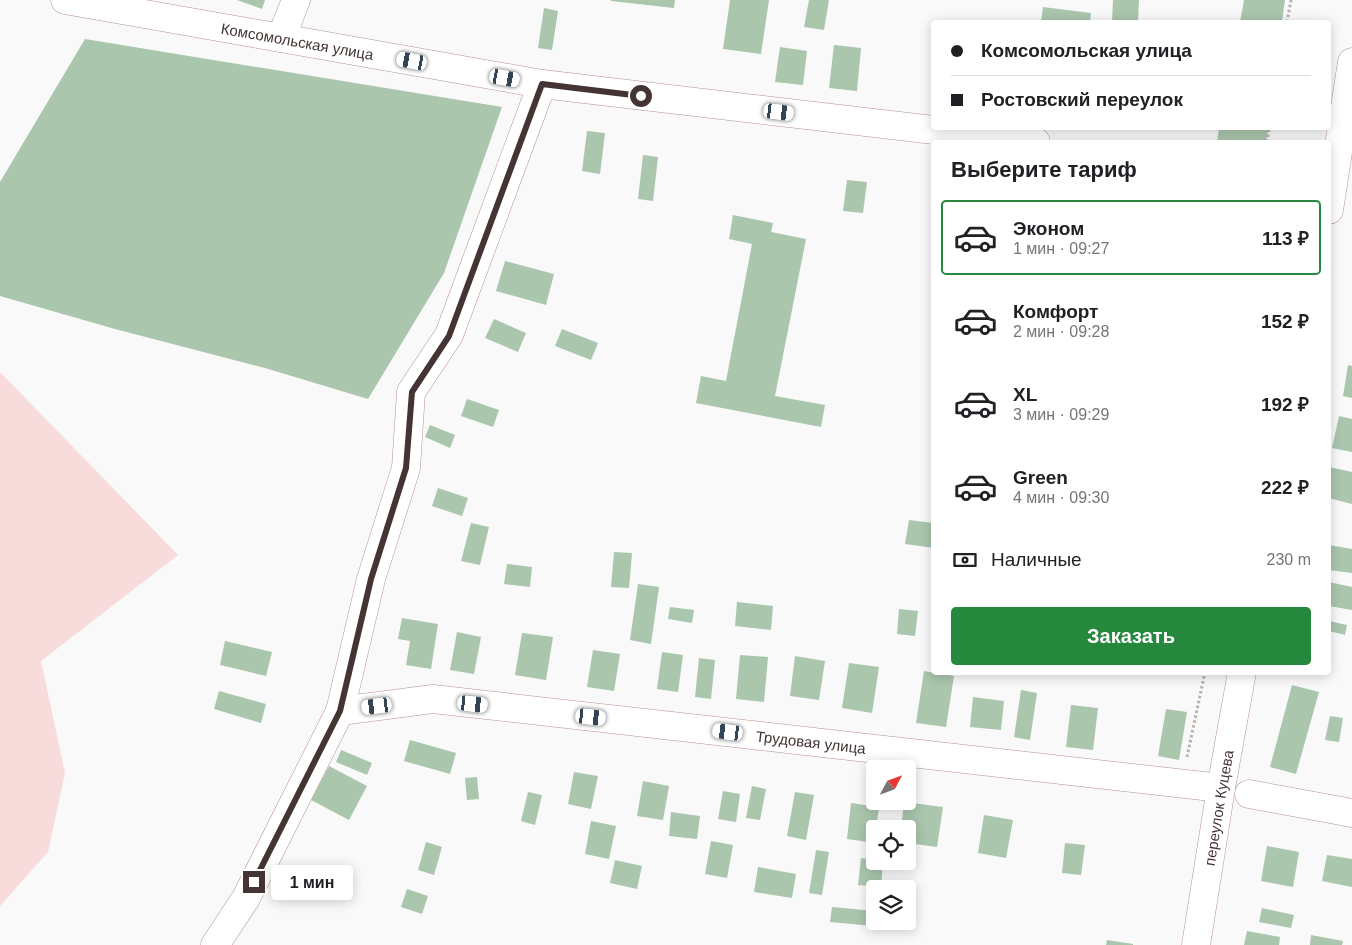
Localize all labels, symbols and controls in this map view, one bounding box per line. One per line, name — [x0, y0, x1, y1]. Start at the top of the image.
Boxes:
street label: Комсомольская улица — [220, 19, 376, 63]
text: Комсомольская улица — [981, 40, 1192, 61]
car — [395, 51, 428, 71]
car — [488, 68, 521, 88]
route start — [630, 85, 652, 107]
text: Ростовский переулок — [981, 89, 1183, 110]
car — [763, 103, 794, 121]
text: Выберите тариф — [951, 157, 1137, 182]
icon: car — [953, 215, 998, 260]
text: Эконом — [1013, 218, 1084, 239]
text: 113 ₽ — [1262, 228, 1309, 249]
text: 1 мин · 09:27 — [1013, 240, 1109, 257]
icon: car — [953, 298, 998, 343]
text: Комфорт — [1013, 301, 1098, 322]
text: 152 ₽ — [1261, 311, 1309, 332]
text: 2 мин · 09:28 — [1013, 323, 1109, 340]
icon: car — [953, 381, 998, 426]
text: XL — [1013, 384, 1037, 405]
text: 192 ₽ — [1261, 394, 1309, 415]
text: 3 мин · 09:29 — [1013, 406, 1109, 423]
icon: car — [953, 464, 998, 509]
text: Green — [1013, 467, 1068, 488]
text: 222 ₽ — [1261, 477, 1309, 498]
text: 4 мин · 09:30 — [1013, 489, 1109, 506]
icon: cash — [951, 546, 979, 574]
text: Наличные — [991, 549, 1082, 570]
text: 230 m — [1267, 551, 1311, 568]
button: Заказать — [951, 607, 1311, 665]
car — [457, 695, 488, 713]
car — [361, 697, 392, 715]
car — [575, 708, 606, 726]
car — [712, 723, 743, 741]
street label: Трудовая улица — [755, 727, 867, 756]
street label: переулок Куцева — [1200, 748, 1236, 867]
north arrow — [866, 760, 916, 810]
map controls — [866, 760, 916, 930]
button: locate — [866, 820, 916, 870]
callout: 1 мин — [272, 864, 354, 900]
route end — [243, 871, 265, 893]
text: 1 мин — [290, 874, 334, 891]
button: layers — [866, 880, 916, 930]

